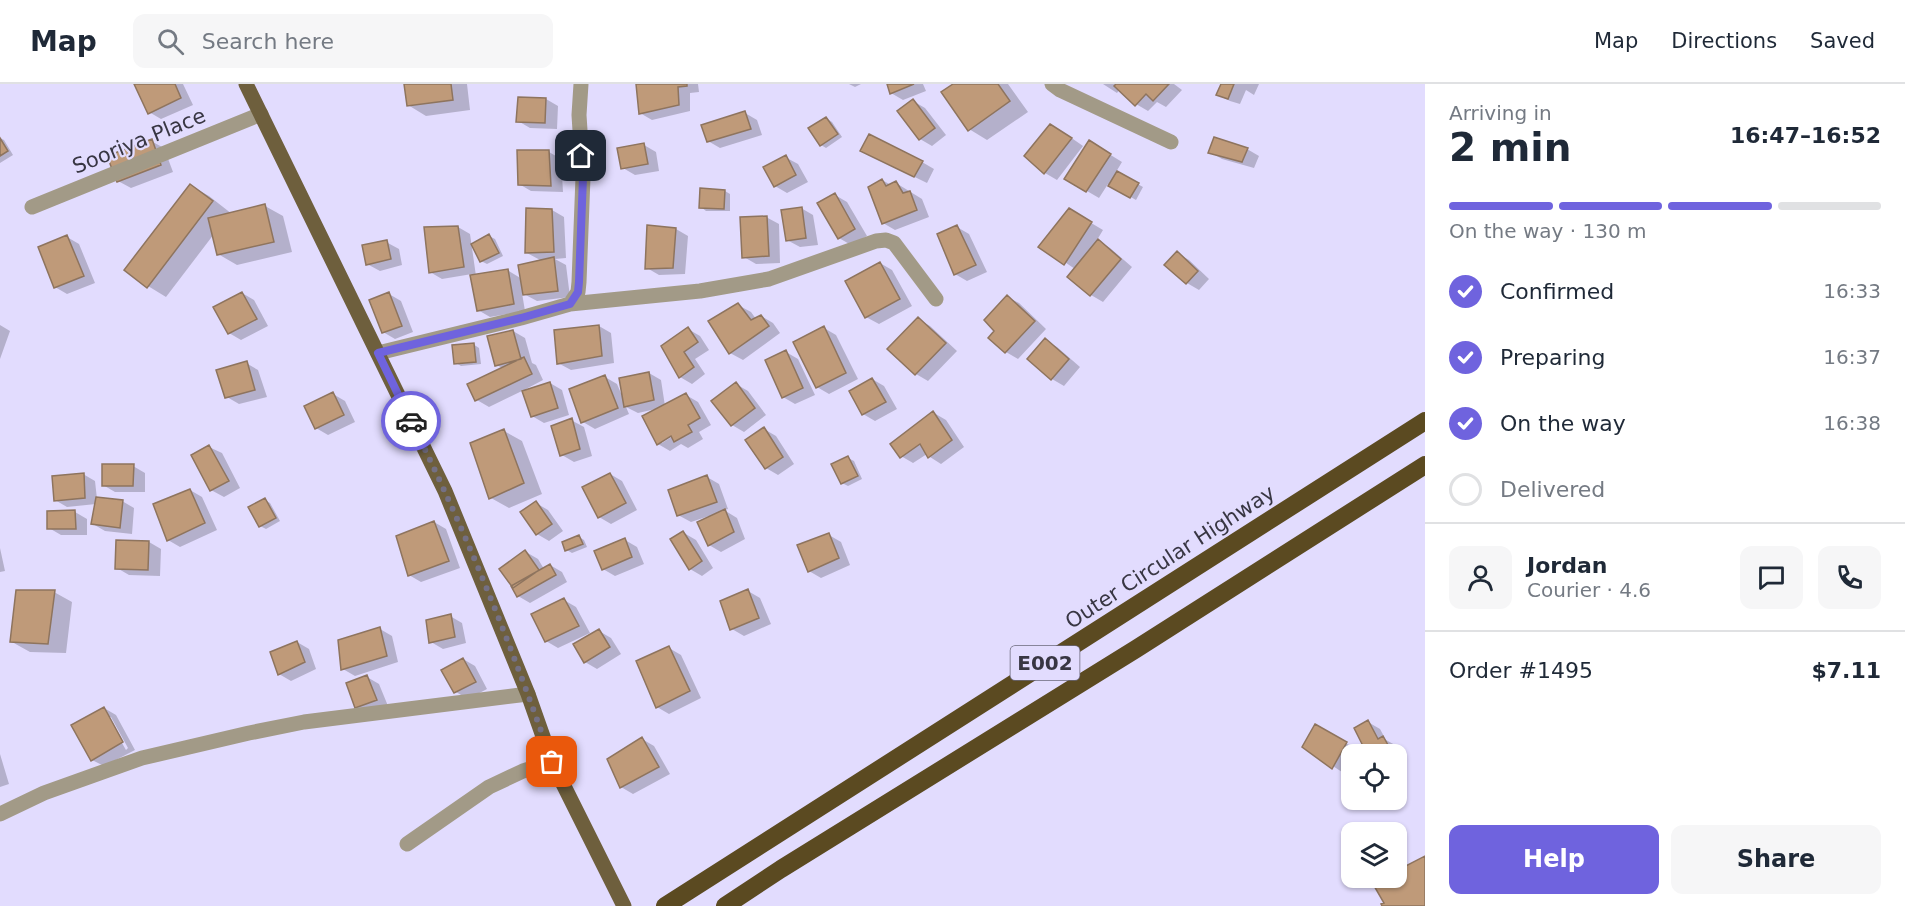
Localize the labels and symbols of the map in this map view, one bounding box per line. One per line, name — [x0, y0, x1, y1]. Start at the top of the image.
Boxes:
street label: Sooriya Place — [69, 103, 209, 179]
pin — [555, 130, 606, 181]
courier — [381, 391, 441, 451]
street label: Outer Circular Highway — [1061, 480, 1279, 634]
road number: E002 — [1010, 646, 1080, 680]
pin — [526, 736, 577, 787]

